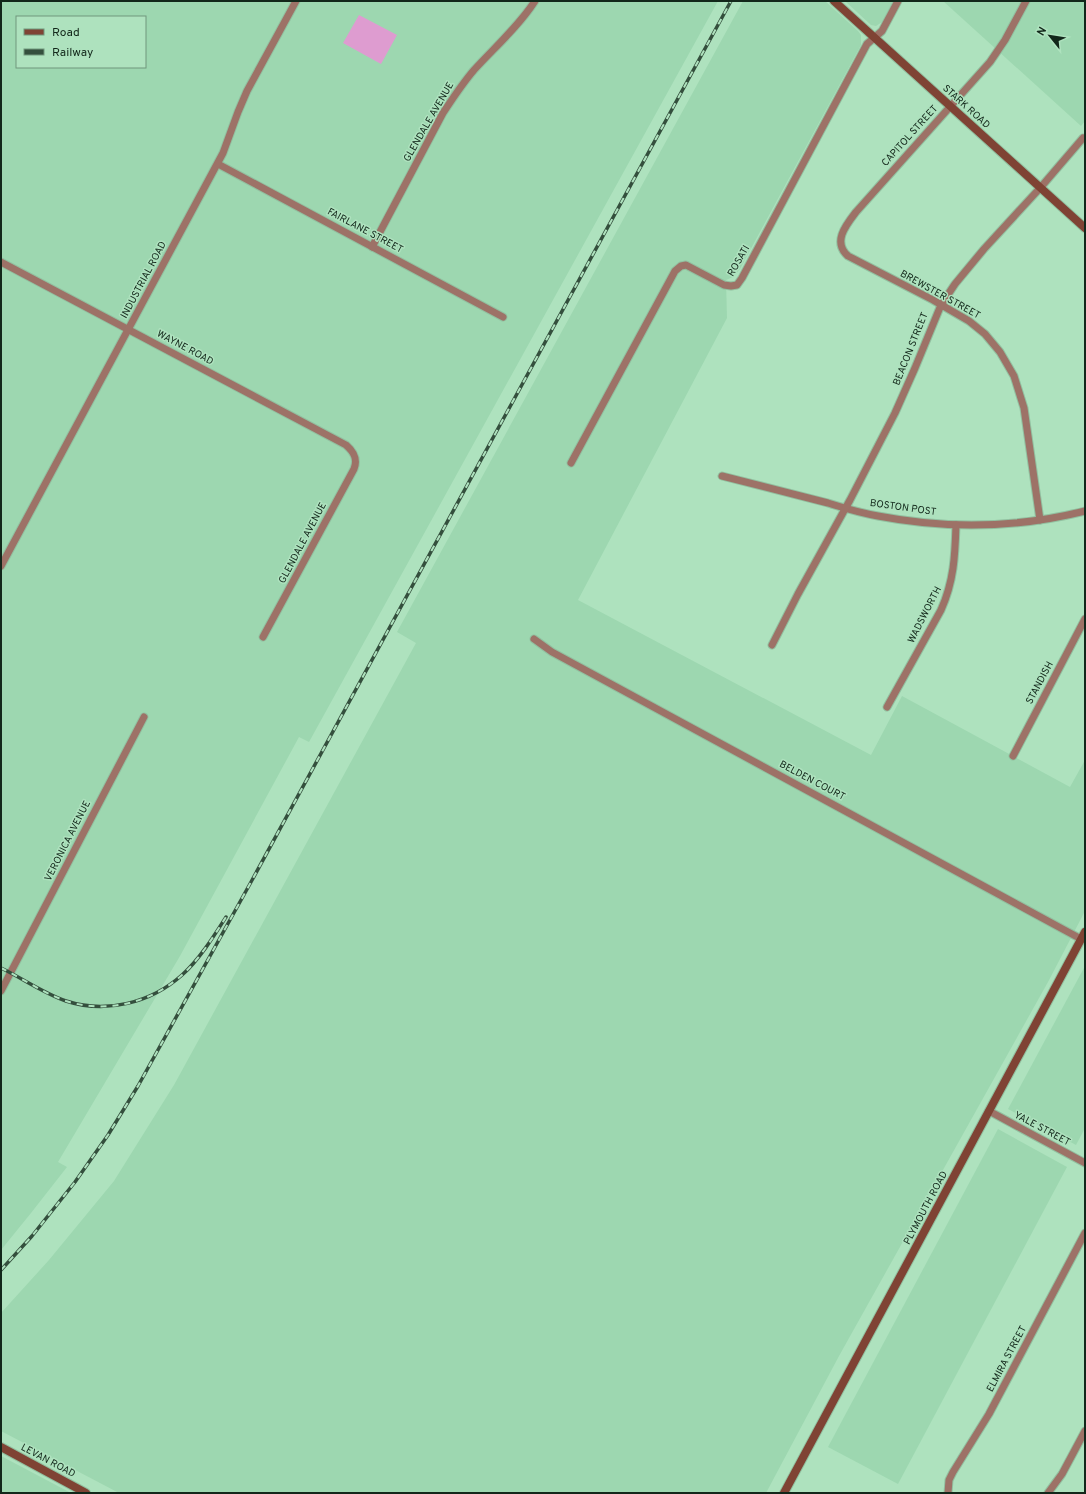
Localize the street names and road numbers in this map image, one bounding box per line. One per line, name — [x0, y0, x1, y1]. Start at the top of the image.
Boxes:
street label: GLENDALE AVENUE — [401, 80, 457, 164]
street label: STARK ROAD — [940, 82, 993, 132]
street label: CAPITOL STREET — [879, 102, 941, 169]
street label: FAIRLANE STREET — [325, 206, 405, 257]
street label: INDUSTRIAL ROAD — [118, 239, 170, 321]
street label: ROSATI — [725, 243, 753, 279]
street label: BREWSTER STREET — [898, 268, 983, 323]
street label: BEACON STREET — [890, 310, 932, 388]
street label: WAYNE ROAD — [154, 328, 216, 368]
street label: BOSTON POST — [869, 497, 937, 519]
street label: GLENDALE AVENUE — [276, 500, 330, 586]
street label: WADSWORTH — [905, 584, 945, 646]
street label: STANDISH — [1023, 659, 1057, 707]
street label: BELDEN COURT — [777, 758, 847, 804]
street label: VERONICA AVENUE — [42, 799, 94, 883]
street label: YALE STREET — [1012, 1109, 1073, 1149]
street label: PLYMOUTH ROAD — [901, 1169, 951, 1247]
street label: ELMIRA STREET — [984, 1323, 1030, 1394]
street label: LEVAN ROAD — [18, 1441, 78, 1481]

